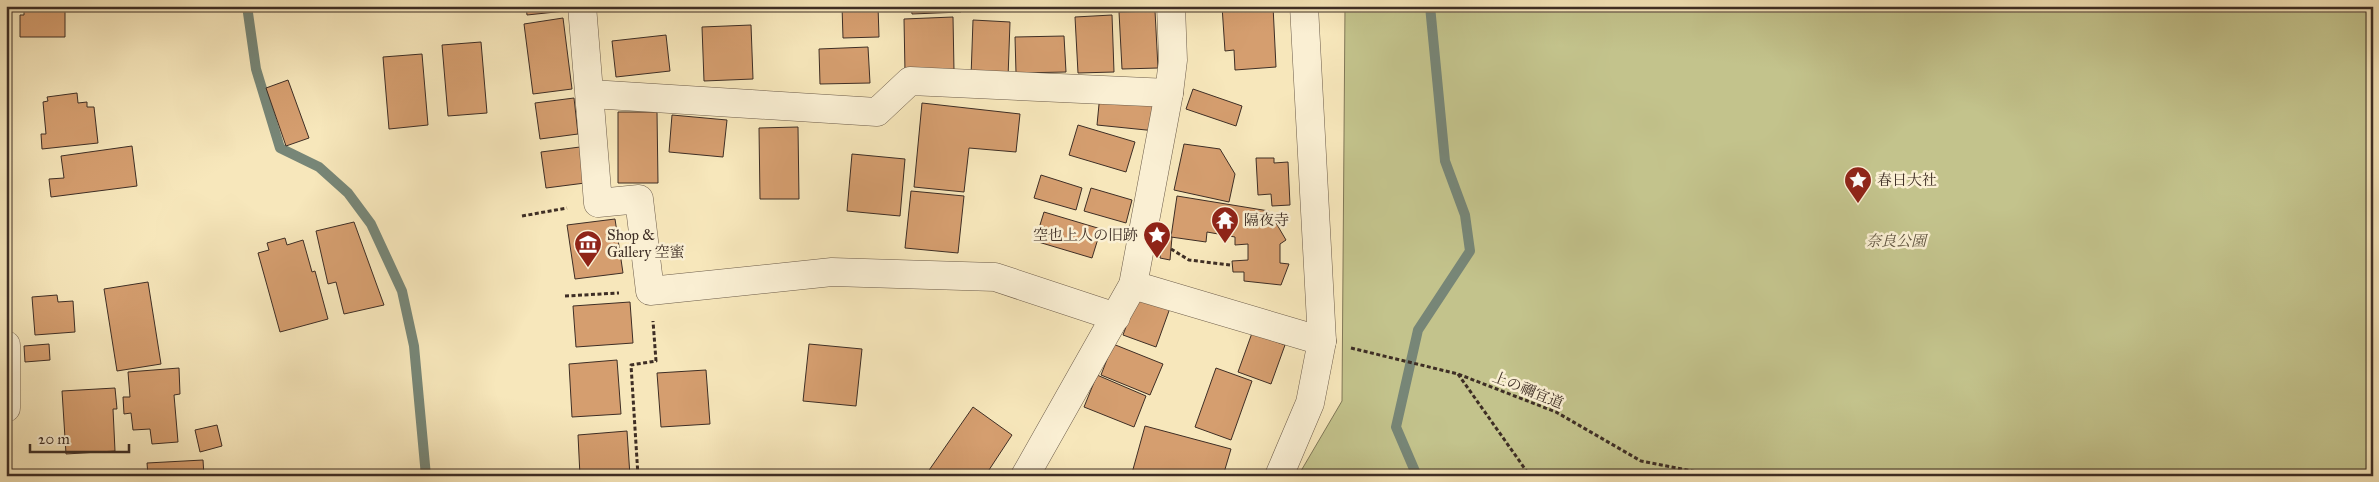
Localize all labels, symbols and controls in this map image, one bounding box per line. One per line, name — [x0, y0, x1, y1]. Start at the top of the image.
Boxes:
place icon: 春日大社 — [1843, 165, 1873, 204]
place label: 春日大社 — [1877, 171, 1937, 189]
temple icon: 隔夜寺 — [1210, 205, 1240, 244]
place label: 隔夜寺 — [1244, 211, 1289, 229]
place icon: 空也上人の旧跡 — [1142, 220, 1172, 259]
place label: Shop & Gallery 空蜜 — [607, 226, 685, 261]
place label: 空也上人の旧跡 — [1033, 226, 1138, 244]
museum icon: Shop & Gallery 空蜜 — [573, 229, 603, 268]
park label: 奈良公園 — [1866, 232, 1929, 250]
street label: 上の禰宜道 — [1490, 368, 1566, 412]
scale bar — [30, 422, 129, 454]
text: 20 m — [38, 430, 70, 448]

